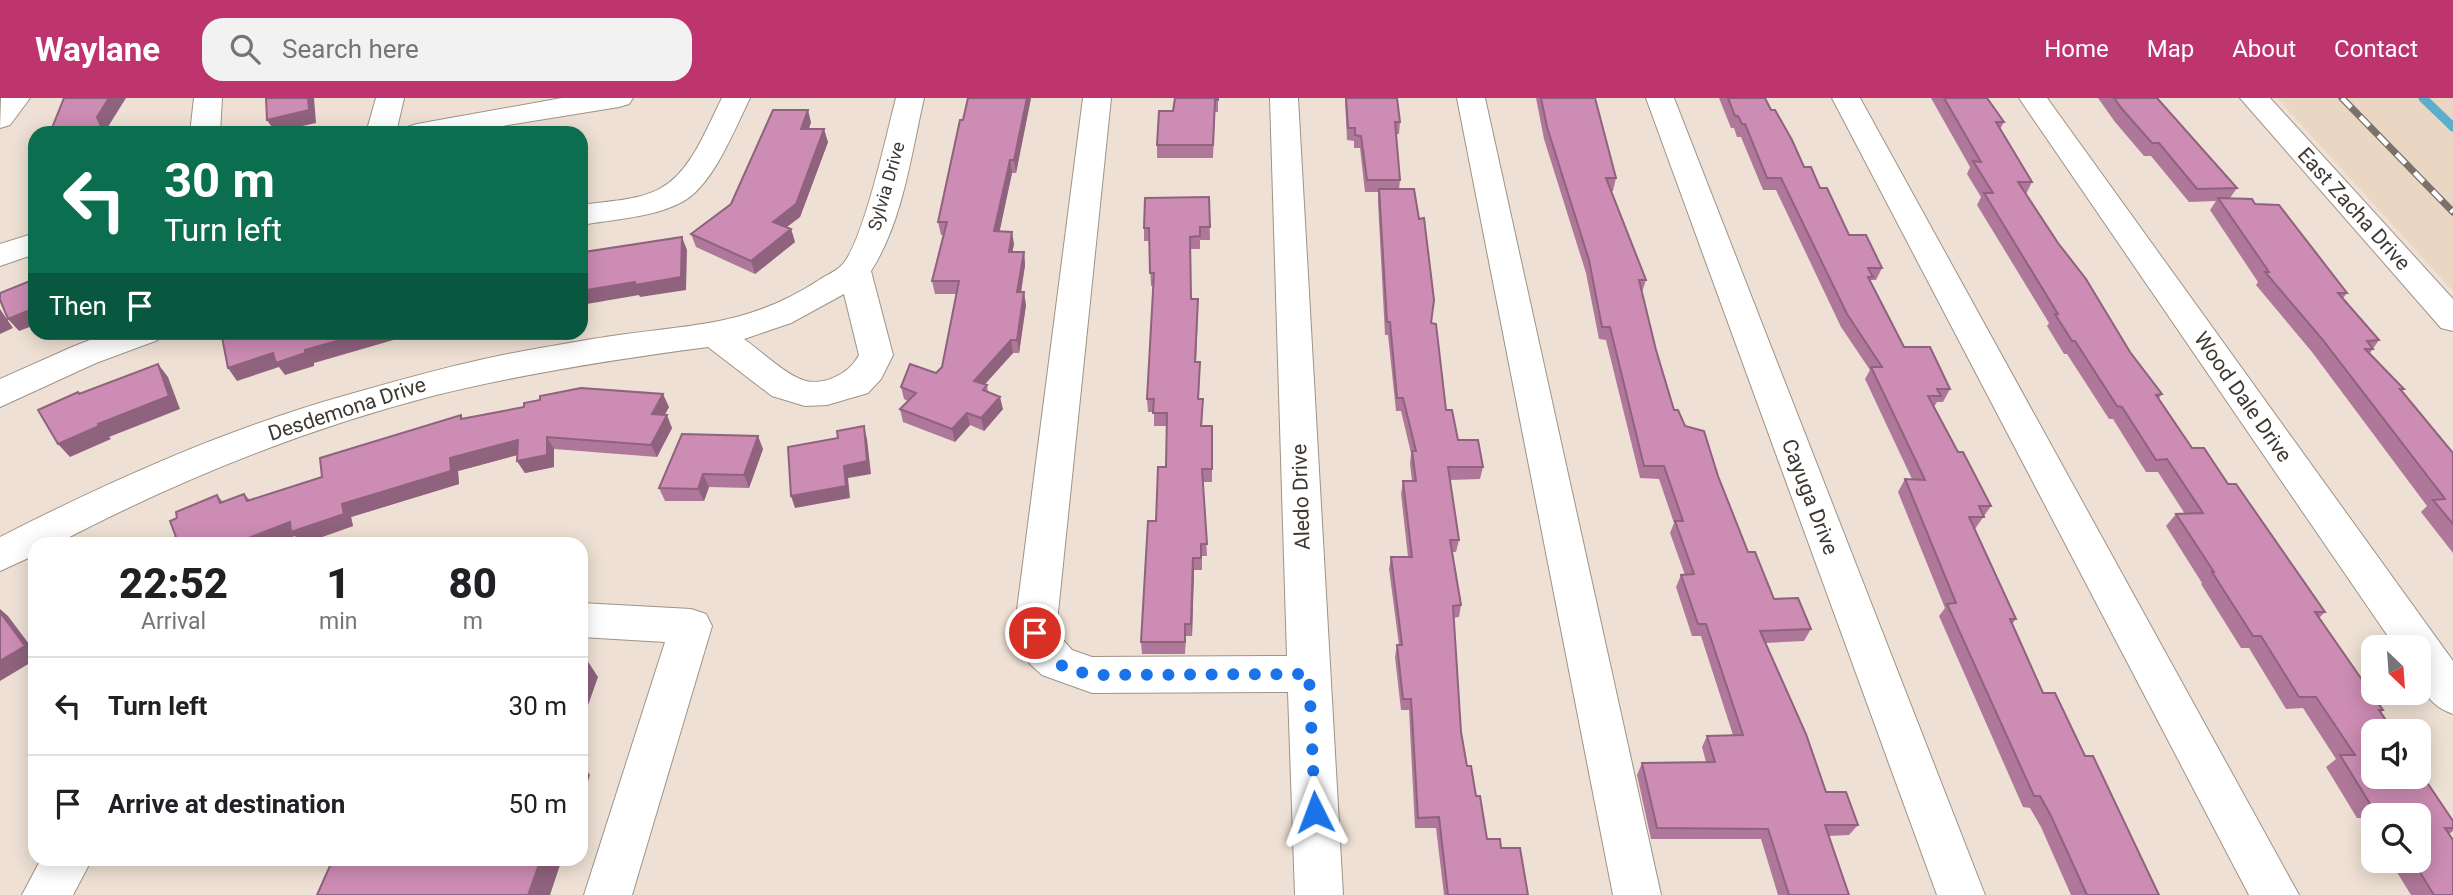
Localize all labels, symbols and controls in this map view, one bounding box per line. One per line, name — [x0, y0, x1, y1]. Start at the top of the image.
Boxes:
search box — [202, 18, 692, 81]
text: Waylane — [35, 30, 160, 69]
icon: search — [226, 30, 264, 68]
text: Search here — [282, 34, 419, 64]
text: Home — [2044, 35, 2109, 63]
text: Map — [2147, 35, 2194, 63]
text: About — [2232, 35, 2296, 63]
text: Contact — [2334, 35, 2418, 63]
street label: Sylvia Drive — [863, 139, 909, 233]
street label: East Zacha Drive — [2293, 143, 2415, 275]
text: 30 m — [164, 152, 275, 209]
icon: left — [49, 154, 140, 245]
text: Turn left — [164, 211, 282, 249]
icon: arrive — [121, 287, 159, 325]
text: Then — [49, 291, 107, 321]
street label: Wood Dale Drive — [2189, 327, 2297, 467]
street label: Desdemona Drive — [265, 372, 429, 446]
street label: Cayuga Drive — [1777, 436, 1843, 558]
street label: Aledo Drive — [1287, 444, 1315, 550]
text: 22:52 — [119, 559, 228, 608]
text: 1 — [326, 559, 350, 608]
text: 80 — [449, 559, 497, 608]
pin — [1005, 603, 1065, 663]
text: Arrival — [141, 608, 206, 635]
text: min — [319, 608, 358, 635]
text: m — [463, 608, 483, 635]
icon: arrive — [1016, 614, 1054, 652]
north arrow — [2361, 635, 2431, 705]
map controls — [2361, 635, 2431, 873]
icon: left — [49, 687, 87, 725]
text: Turn left — [108, 691, 207, 721]
text: 30 m — [509, 691, 567, 721]
button: sound — [2361, 719, 2431, 789]
position arrow — [1278, 775, 1352, 849]
icon: arrive — [49, 785, 87, 823]
text: Arrive at destination — [108, 789, 345, 819]
text: 50 m — [509, 789, 567, 819]
button: search — [2361, 803, 2431, 873]

